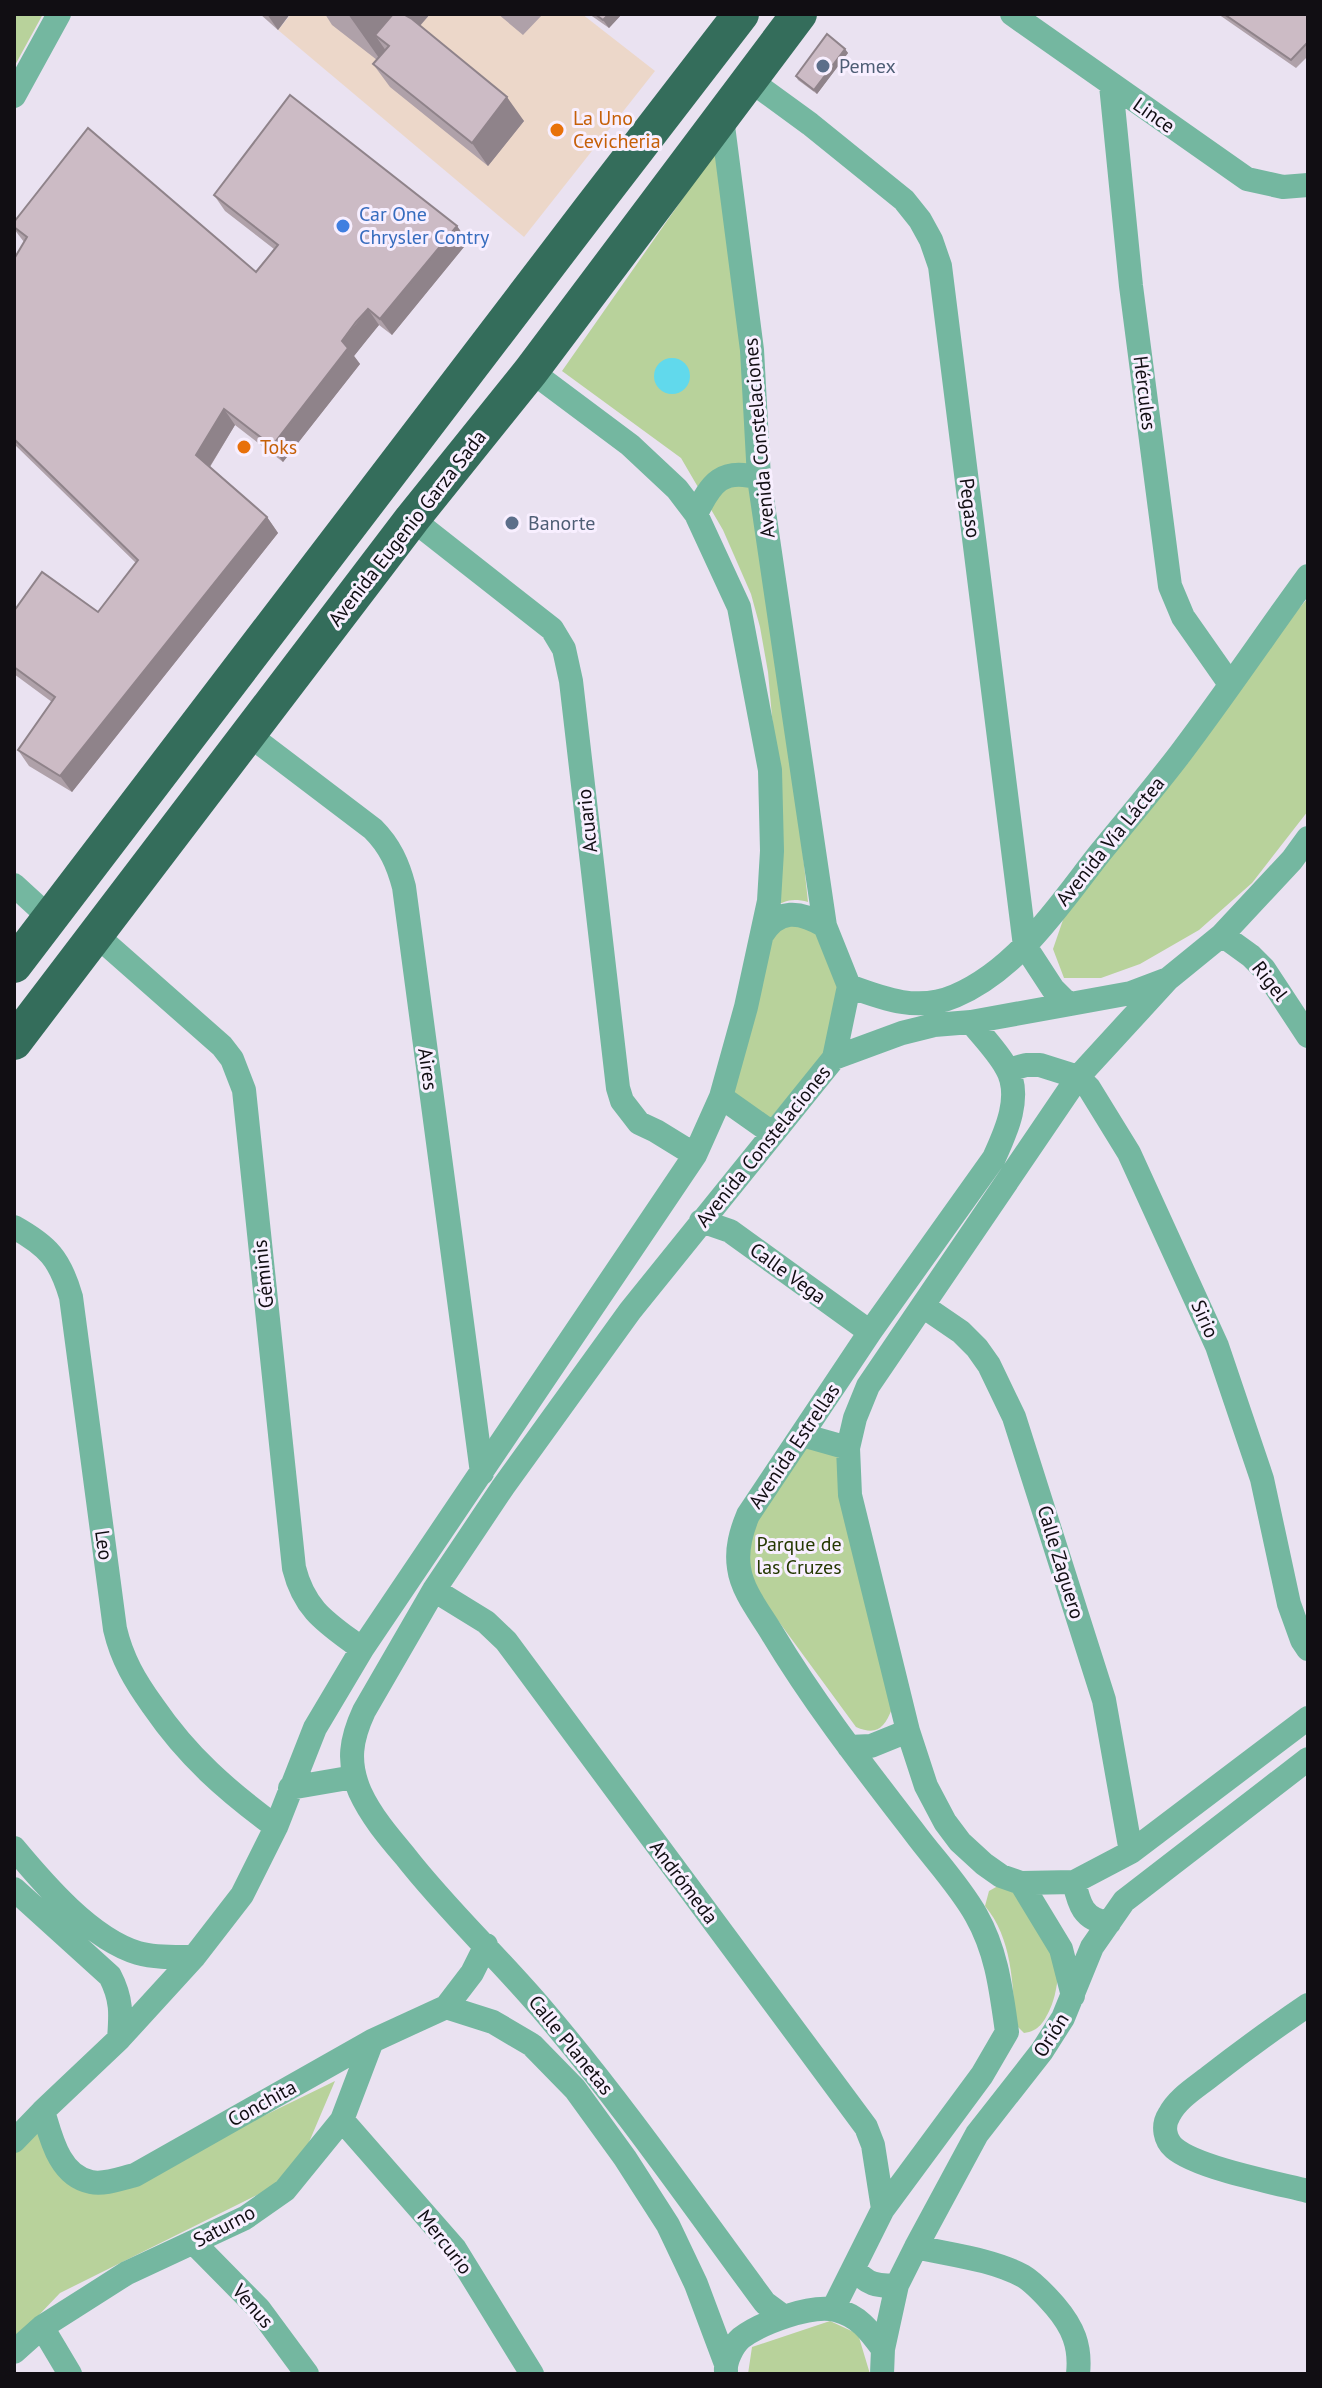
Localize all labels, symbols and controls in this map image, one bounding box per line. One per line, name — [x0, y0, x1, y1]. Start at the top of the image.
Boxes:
place label: Pemex — [839, 53, 896, 79]
marker: Pemex — [814, 57, 832, 75]
street label: Lince — [1128, 91, 1180, 139]
place label: La Uno Cevicheria — [573, 105, 661, 154]
marker: La Uno Cevicheria — [548, 121, 566, 139]
place label: Car One Chrysler Contry — [359, 201, 490, 250]
marker: Car One Chrysler Contry — [334, 217, 352, 235]
street label: Avenida Constelaciones — [737, 337, 781, 539]
street label: Hércules — [1128, 354, 1162, 432]
street label: Avenida Eugenio Garza Sada — [322, 425, 492, 631]
place label: Toks — [260, 434, 297, 460]
marker: Toks — [235, 438, 253, 456]
street label: Pegaso — [953, 477, 987, 539]
place label: Banorte — [528, 510, 595, 536]
marker: Banorte — [503, 514, 521, 532]
street label: Avenida Vía Láctea — [1050, 771, 1170, 911]
street label: Acuario — [571, 788, 603, 854]
street label: Rigel — [1246, 956, 1294, 1006]
street label: Aires — [412, 1046, 444, 1092]
street label: Avenida Constelaciones — [690, 1060, 836, 1232]
street label: Calle Vega — [745, 1237, 831, 1309]
street label: Géminis — [246, 1238, 280, 1310]
street label: Sirio — [1185, 1296, 1225, 1342]
street label: Avenida Estrellas — [742, 1378, 846, 1514]
street label: Calle Zaguero — [1031, 1502, 1091, 1622]
street label: Leo — [89, 1528, 119, 1562]
park label: Parque de las Cruzes — [756, 1531, 842, 1580]
street label: Andrómeda — [644, 1835, 724, 1929]
street label: Calle Planetas — [523, 1990, 619, 2100]
street label: Orión — [1027, 2008, 1075, 2062]
street label: Conchita — [223, 2074, 301, 2132]
street label: Saturno — [189, 2199, 259, 2253]
street label: Mercurio — [412, 2204, 478, 2280]
street label: Venus — [226, 2278, 279, 2334]

